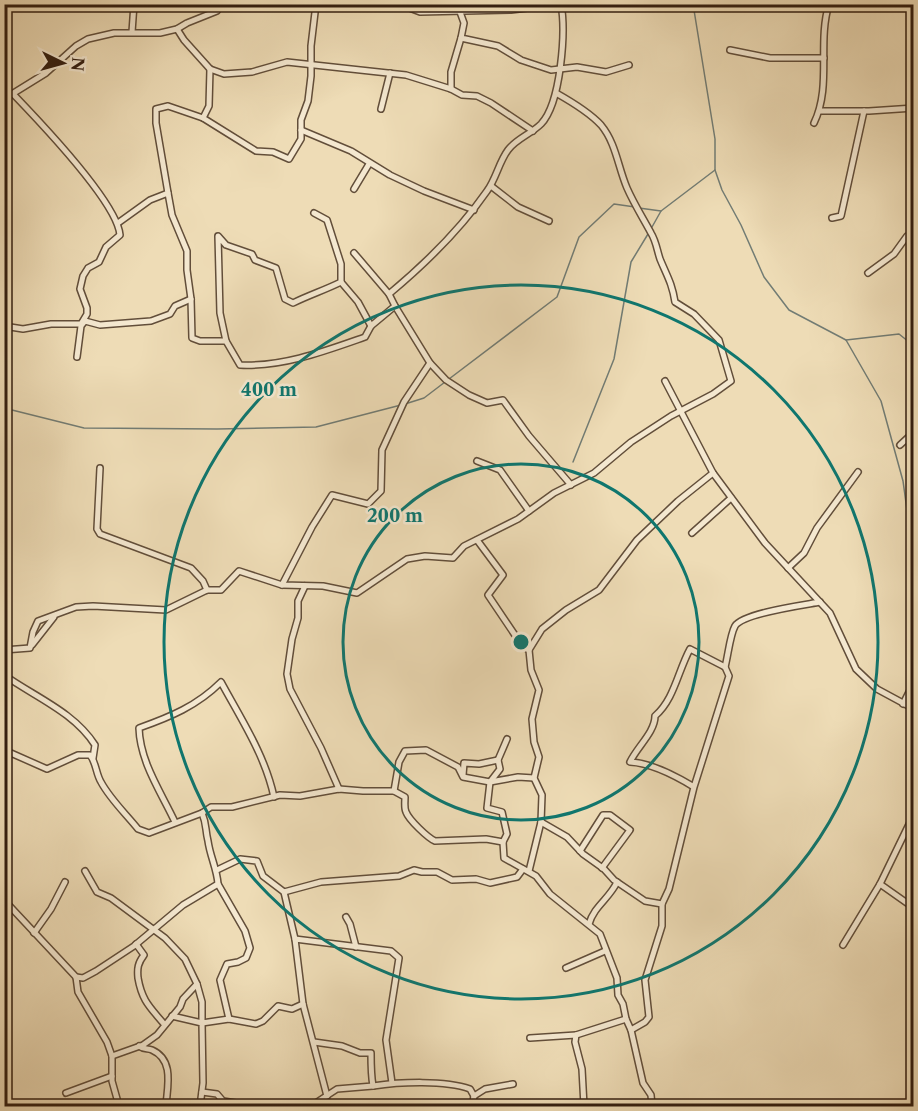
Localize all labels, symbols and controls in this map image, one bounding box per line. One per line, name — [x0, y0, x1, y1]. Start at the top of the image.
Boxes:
north arrow — [33, 33, 93, 93]
text: N — [67, 57, 89, 72]
text: 400 m — [241, 379, 297, 401]
text: 200 m — [367, 505, 423, 527]
centre of rings — [511, 632, 531, 652]

